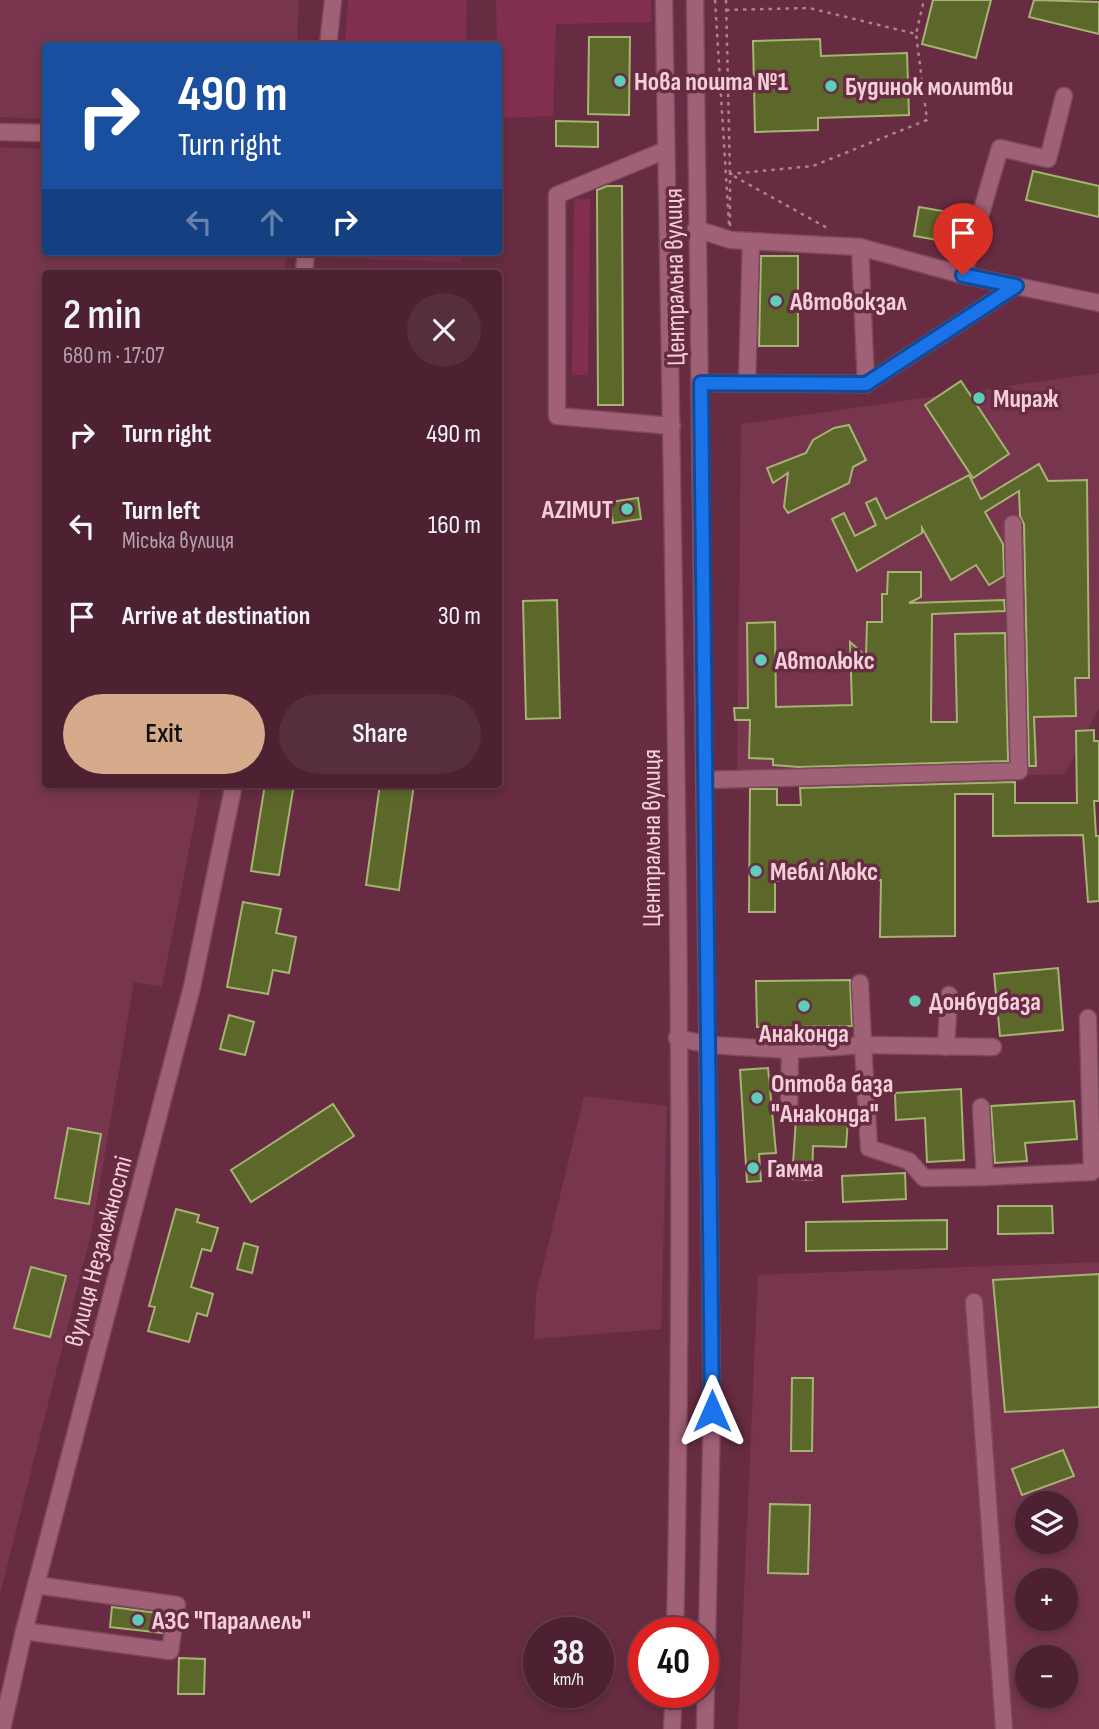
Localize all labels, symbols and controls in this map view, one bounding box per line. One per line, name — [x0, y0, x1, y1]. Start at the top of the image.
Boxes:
text: 490 m — [178, 66, 288, 125]
place label: Нова пошта №1 — [634, 67, 788, 98]
icon: right — [63, 70, 154, 161]
place label: Будинок молитви — [845, 72, 1013, 103]
marker: Нова пошта №1 — [612, 73, 628, 89]
marker: Будинок молитви — [823, 78, 839, 94]
text: Turn right — [178, 126, 282, 165]
street label: Центральна вулиця — [658, 188, 693, 366]
icon: left — [180, 203, 218, 241]
icon: ahead — [253, 203, 291, 241]
icon: right — [326, 203, 364, 241]
pin — [933, 203, 993, 275]
icon: arrive — [944, 214, 982, 252]
place label: Автовокзал — [789, 287, 907, 318]
text: 2 min — [63, 290, 142, 341]
button: close — [407, 293, 481, 367]
marker: Автовокзал — [768, 293, 784, 309]
text: 680 m · 17:07 — [63, 342, 165, 370]
place label: Мираж — [993, 384, 1059, 415]
marker: Мираж — [971, 390, 987, 406]
icon: right — [63, 416, 101, 454]
text: Turn right — [122, 419, 211, 450]
text: 490 m — [426, 419, 481, 450]
place label: AZIMUT — [541, 495, 613, 526]
text: Turn left — [122, 496, 200, 527]
marker: AZIMUT — [619, 501, 635, 517]
icon: left — [63, 507, 101, 545]
text: 160 m — [428, 510, 481, 541]
text: Міська вулиця — [122, 527, 234, 555]
icon: arrive — [63, 598, 101, 636]
text: Arrive at destination — [122, 601, 310, 632]
text: 30 m — [438, 601, 481, 632]
place label: Автолюкс — [774, 646, 875, 677]
marker: Автолюкс — [753, 652, 769, 668]
button: Exit — [63, 694, 265, 774]
button: Share — [279, 694, 481, 774]
street label: Центральна вулиця — [637, 749, 668, 927]
place label: Меблі Люкс — [770, 857, 878, 888]
marker: Меблі Люкс — [748, 863, 764, 879]
place label: Донбудбаза — [929, 987, 1041, 1018]
marker: Донбудбаза — [907, 993, 923, 1009]
marker: Анаконда — [796, 998, 812, 1014]
place label: Анаконда — [758, 1019, 849, 1050]
place label: Оптова база "Анаконда" — [771, 1069, 893, 1130]
marker: Оптова база "Анаконда" — [749, 1090, 765, 1106]
street label: вулиця Незалежності — [59, 1153, 140, 1350]
place label: Гамма — [767, 1154, 823, 1185]
marker: Гамма — [745, 1160, 761, 1176]
position arrow — [675, 1374, 749, 1448]
map controls — [1015, 1491, 1078, 1708]
button: layers — [1015, 1491, 1078, 1554]
button: + — [1015, 1568, 1078, 1631]
place label: АЗС "Параллель" — [151, 1606, 311, 1637]
marker: АЗС "Параллель" — [130, 1612, 146, 1628]
speed limit sign: 40 — [628, 1617, 719, 1708]
text: 38 — [552, 1632, 585, 1675]
button: − — [1015, 1645, 1078, 1708]
text: km/h — [553, 1669, 584, 1690]

